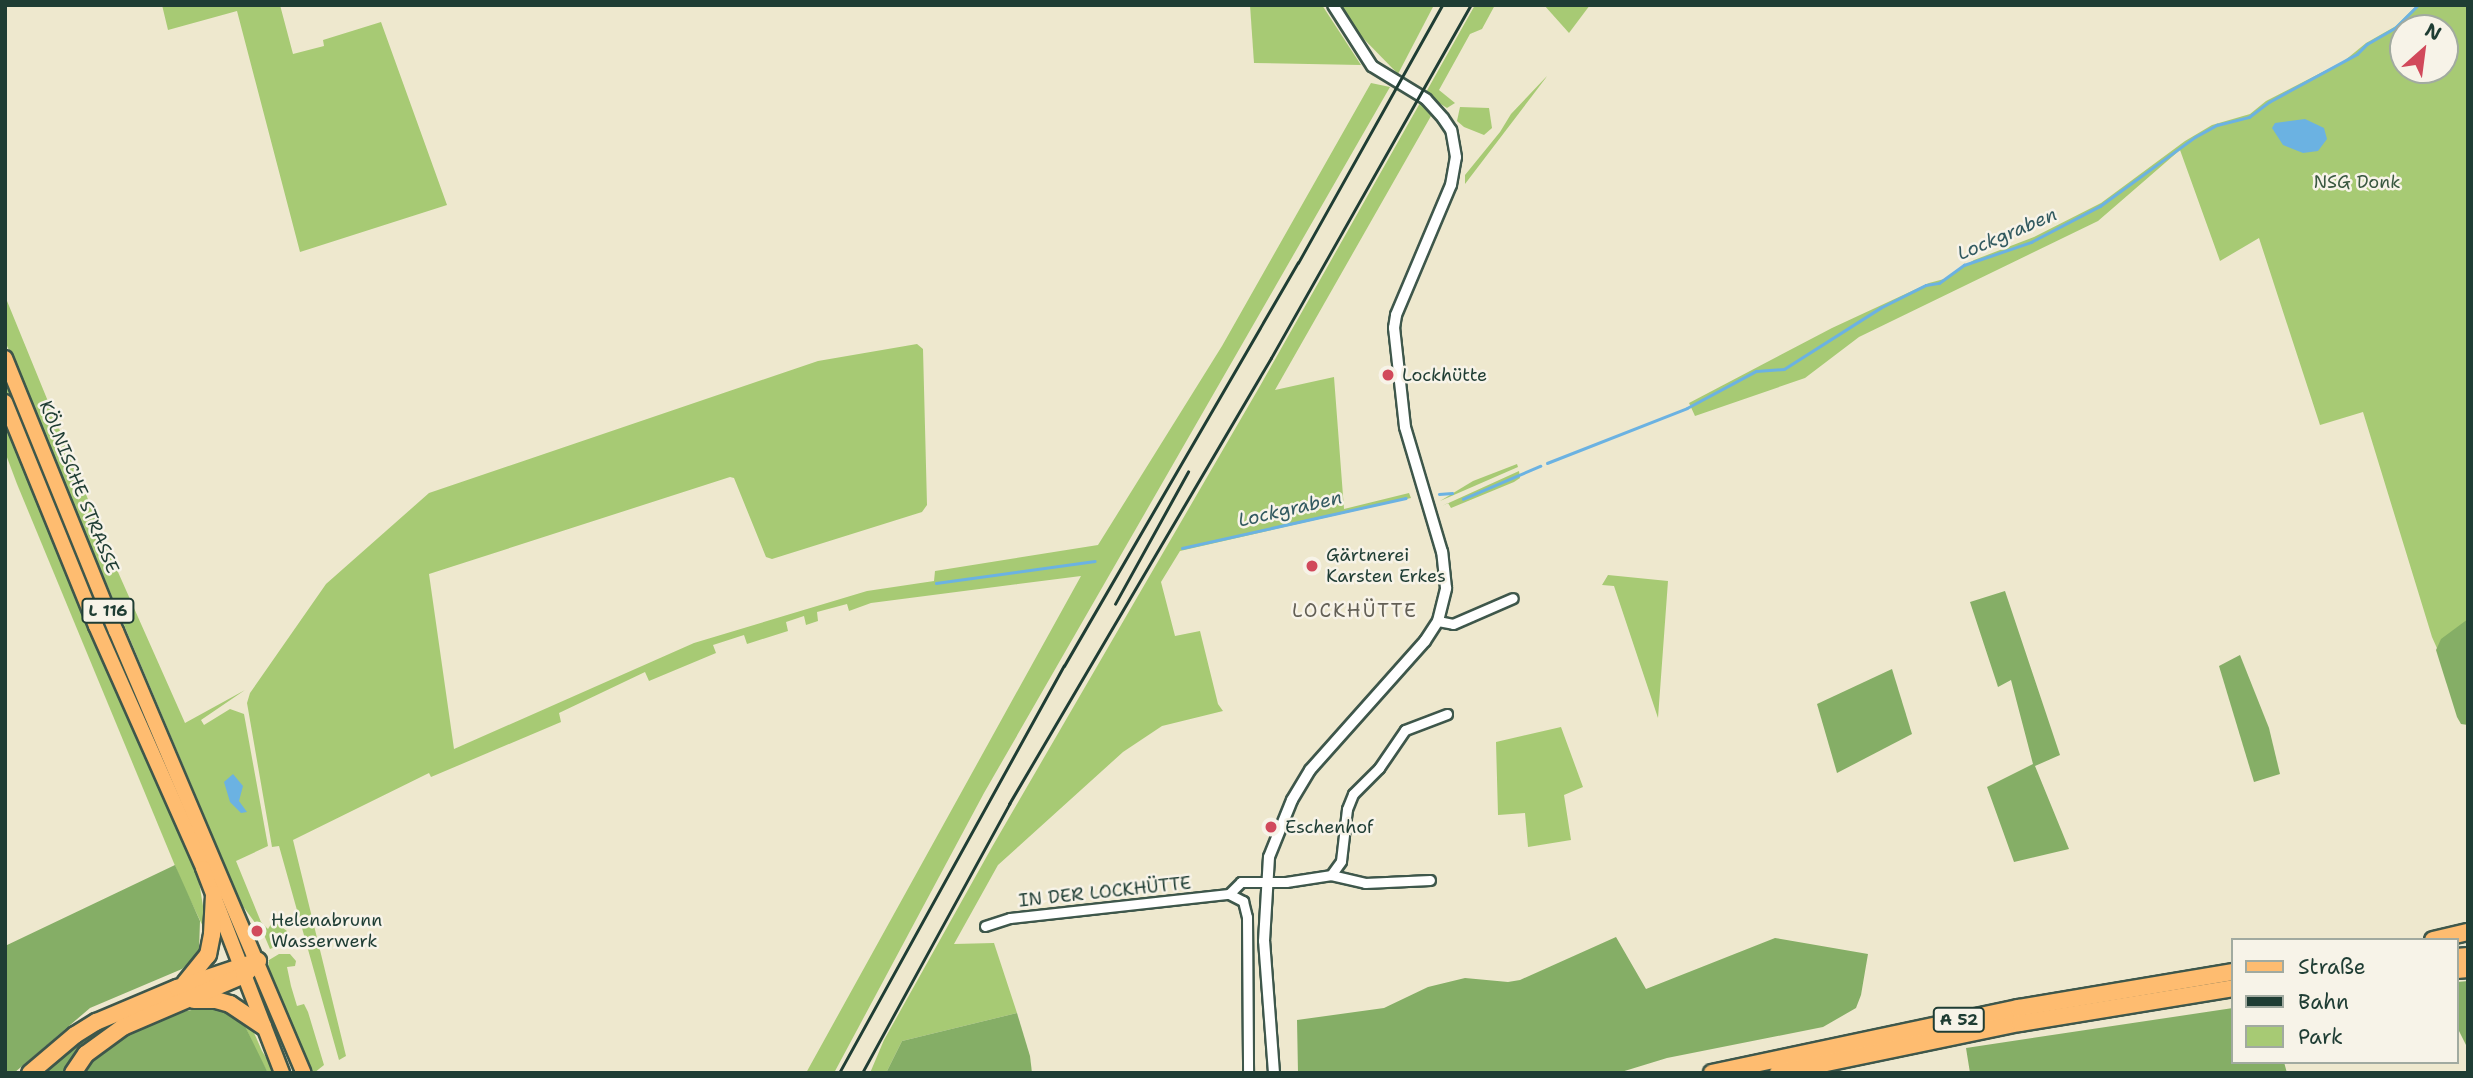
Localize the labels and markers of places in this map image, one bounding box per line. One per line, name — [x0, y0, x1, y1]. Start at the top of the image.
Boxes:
place label: Lockhütte — [1402, 364, 1487, 386]
marker: Lockhütte — [1380, 367, 1396, 383]
place label: Gärtnerei Karsten Erkes — [1326, 545, 1446, 588]
marker: Gärtnerei Karsten Erkes — [1304, 558, 1320, 574]
place label: Eschenhof — [1285, 816, 1374, 838]
marker: Eschenhof — [1263, 819, 1279, 835]
place label: Helenabrunn Wasserwerk — [271, 910, 382, 953]
marker: Helenabrunn Wasserwerk — [249, 923, 265, 939]

